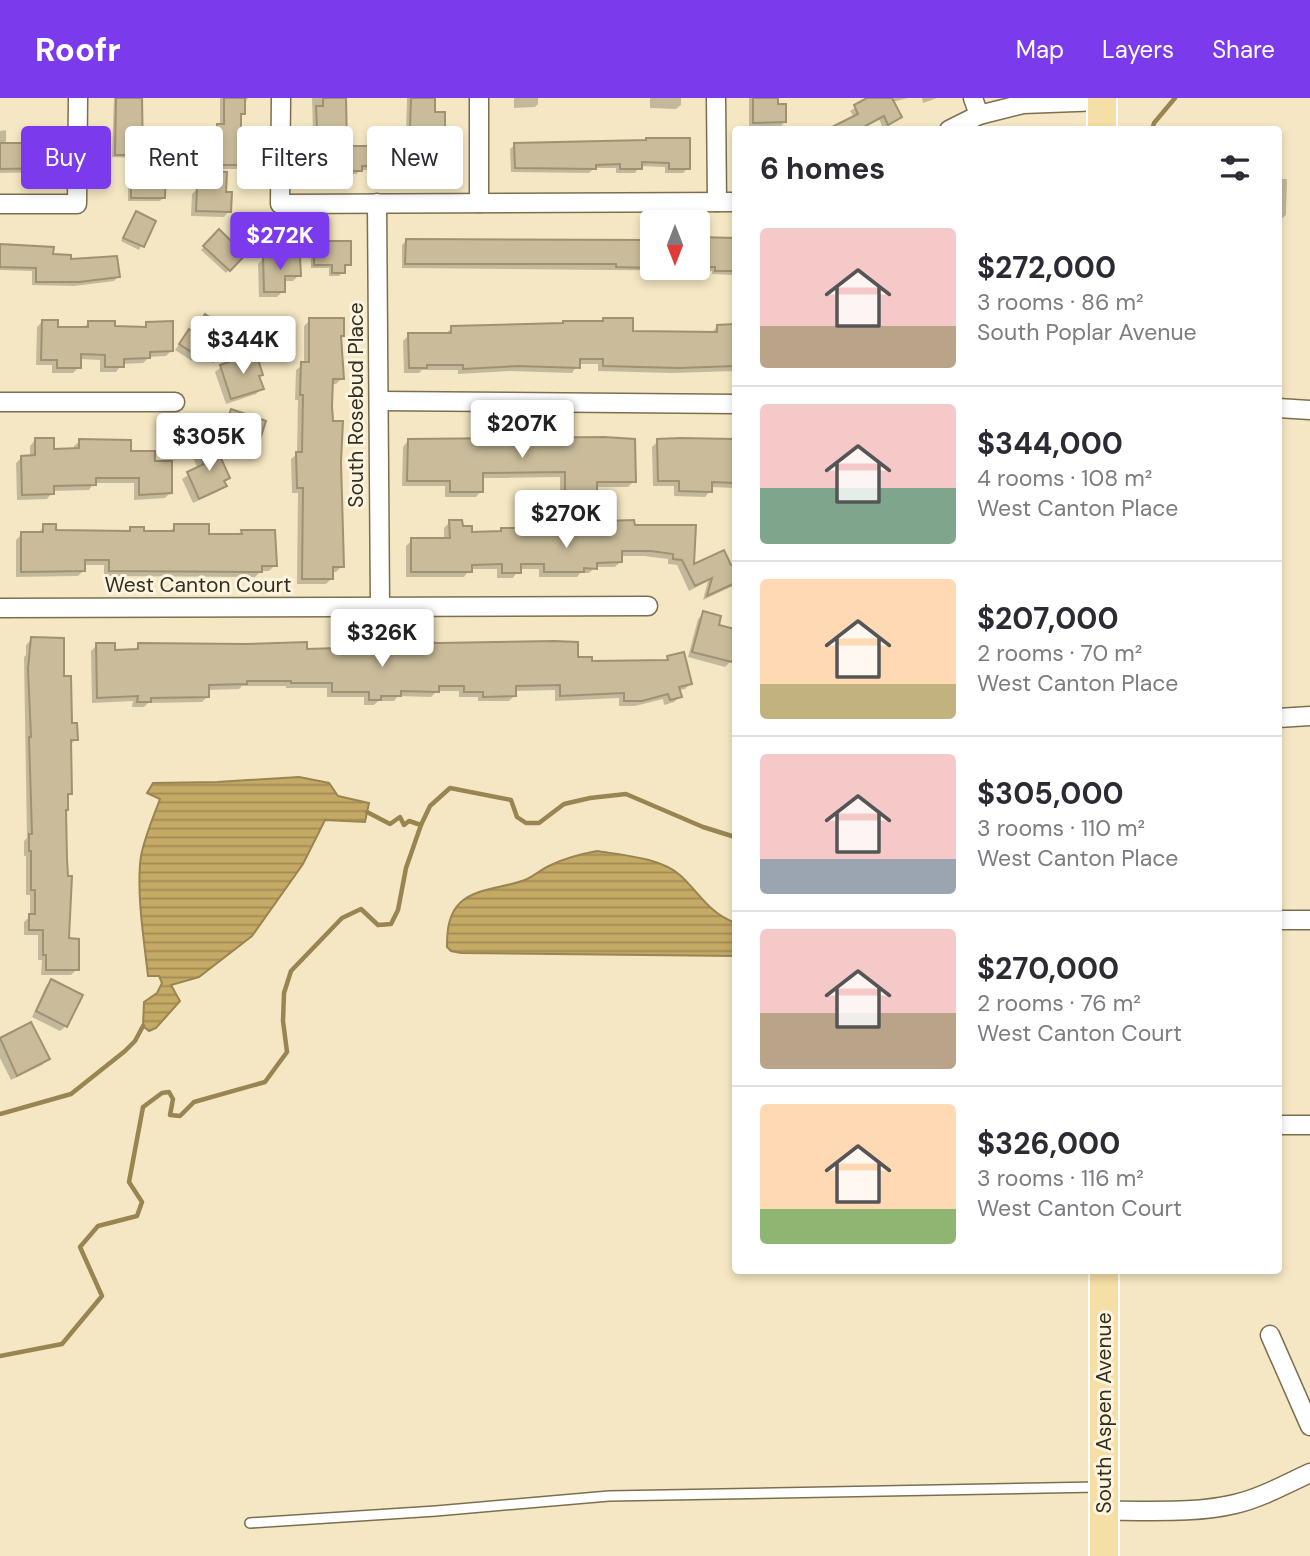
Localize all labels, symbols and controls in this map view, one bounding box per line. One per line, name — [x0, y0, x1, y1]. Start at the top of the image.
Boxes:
text: Roofr — [35, 28, 121, 71]
text: Map — [1016, 34, 1064, 65]
text: Layers — [1102, 34, 1174, 65]
text: Share — [1212, 34, 1275, 65]
chip: Buy — [21, 126, 111, 189]
chip: Rent — [125, 126, 223, 189]
chip: Filters — [237, 126, 353, 189]
chip: New — [367, 126, 463, 189]
text: 6 homes — [760, 149, 885, 188]
icon: filters — [1216, 149, 1254, 187]
north arrow — [640, 210, 710, 280]
map controls — [640, 210, 710, 280]
pin: $272K — [231, 212, 329, 272]
text: $272K — [246, 220, 314, 250]
text: $272,000 — [977, 248, 1116, 287]
icon: home — [816, 256, 900, 340]
text: 3 rooms · 86 m² — [977, 287, 1144, 317]
street label: South Rosebud Place — [342, 302, 370, 508]
pin: $344K — [194, 316, 292, 376]
text: South Poplar Avenue — [977, 317, 1197, 347]
text: $344K — [207, 324, 279, 354]
pin: $207K — [473, 400, 571, 460]
text: $207K — [487, 408, 557, 438]
pin: $305K — [160, 414, 258, 473]
text: $305K — [172, 421, 246, 451]
text: $344,000 — [977, 424, 1123, 463]
icon: home — [816, 432, 900, 516]
text: 4 rooms · 108 m² — [977, 463, 1152, 493]
pin: $270K — [517, 490, 615, 550]
text: West Canton Place — [977, 493, 1178, 523]
text: $270K — [531, 498, 601, 528]
street label: West Canton Court — [104, 571, 292, 599]
text: $207,000 — [977, 599, 1119, 638]
icon: home — [816, 607, 900, 691]
pin: $326K — [333, 610, 431, 669]
text: $326K — [347, 617, 417, 647]
text: 2 rooms · 70 m² — [977, 638, 1142, 668]
text: West Canton Place — [977, 668, 1178, 698]
text: $305,000 — [977, 774, 1124, 813]
icon: home — [816, 782, 900, 866]
text: 3 rooms · 110 m² — [977, 813, 1145, 843]
text: West Canton Place — [977, 843, 1178, 873]
text: $270,000 — [977, 949, 1119, 988]
icon: home — [816, 957, 900, 1041]
text: 2 rooms · 76 m² — [977, 988, 1141, 1018]
text: West Canton Court — [977, 1018, 1182, 1048]
text: $326,000 — [977, 1124, 1120, 1163]
icon: home — [816, 1132, 900, 1216]
text: 3 rooms · 116 m² — [977, 1163, 1144, 1193]
text: West Canton Court — [977, 1193, 1182, 1223]
street label: South Aspen Avenue — [1090, 1312, 1118, 1514]

